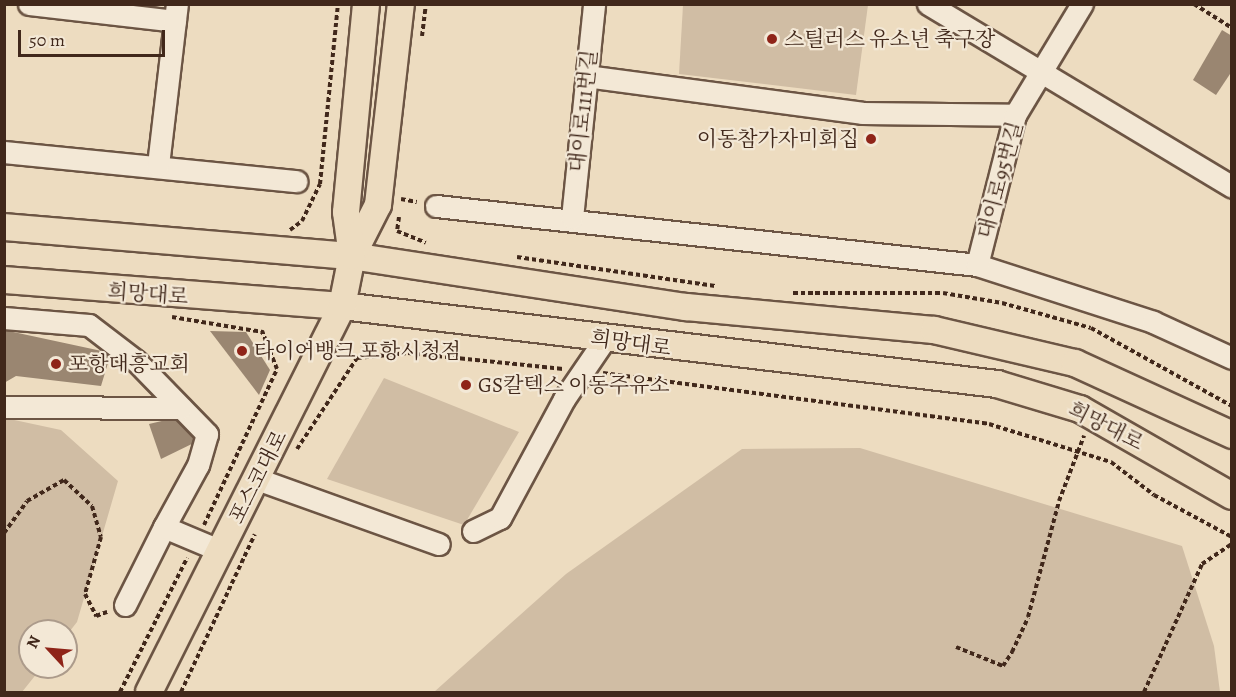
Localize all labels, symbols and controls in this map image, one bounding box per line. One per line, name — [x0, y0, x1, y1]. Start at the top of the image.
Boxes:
scale bar — [21, 18, 168, 56]
place label: 스틸러스 유소년 축구장 — [784, 26, 995, 52]
text: 50 m — [29, 28, 65, 52]
marker: 스틸러스 유소년 축구장 — [765, 32, 779, 46]
street label: 대이로111번길 — [564, 49, 602, 173]
street label: 대이로95번길 — [972, 119, 1028, 241]
place label: 이동참가자미회집 — [697, 126, 859, 152]
marker: 이동참가자미회집 — [864, 132, 878, 146]
street label: 희망대로 — [107, 279, 189, 309]
street label: 희망대로 — [589, 325, 673, 361]
place label: 타이어뱅크 포항시청점 — [254, 338, 461, 364]
marker: 타이어뱅크 포항시청점 — [235, 344, 249, 358]
place label: 포항대흥교회 — [68, 351, 190, 377]
marker: 포항대흥교회 — [49, 357, 63, 371]
place label: GS칼텍스 이동주유소 — [478, 372, 670, 398]
marker: GS칼텍스 이동주유소 — [459, 378, 473, 392]
street label: 희망대로 — [1064, 396, 1148, 456]
street label: 포스코대로 — [224, 426, 292, 528]
north arrow — [18, 619, 78, 679]
text: N — [21, 632, 46, 652]

